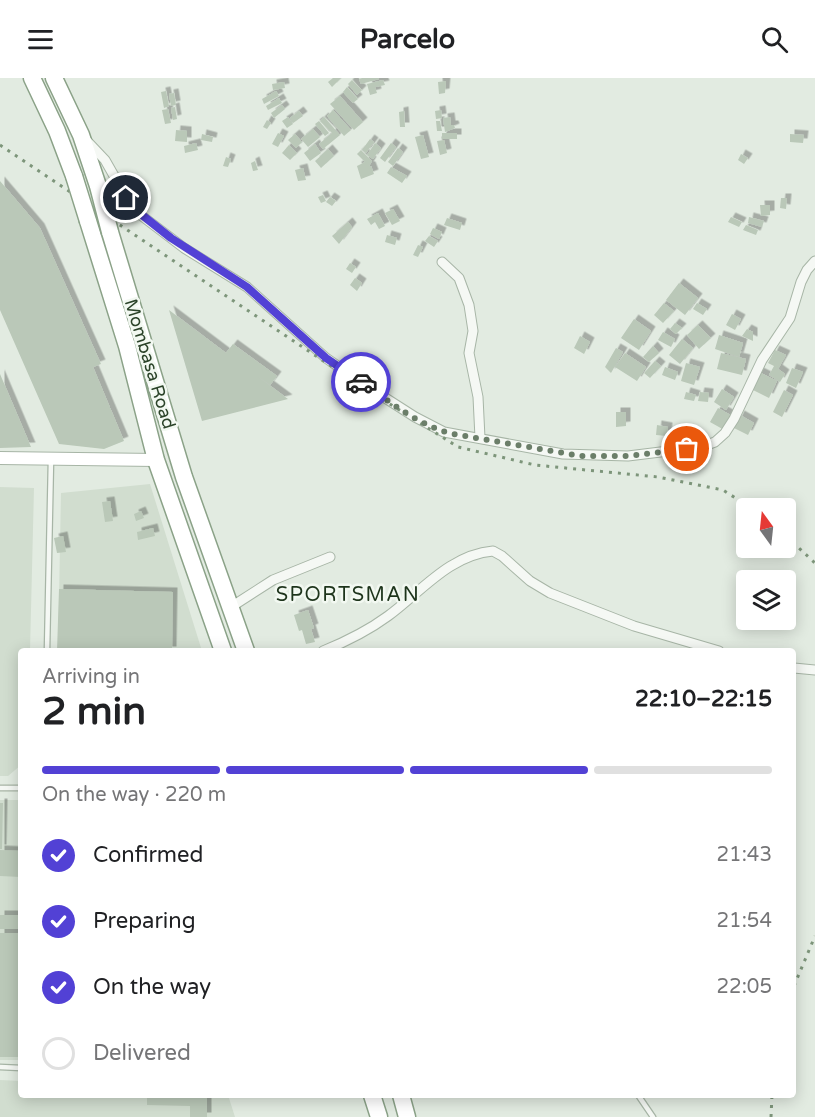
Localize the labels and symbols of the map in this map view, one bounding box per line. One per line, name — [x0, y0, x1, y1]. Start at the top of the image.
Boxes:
pin — [100, 172, 151, 223]
street label: Mombasa Road — [120, 296, 180, 432]
courier — [331, 352, 391, 412]
pin — [661, 423, 712, 474]
north arrow — [736, 498, 796, 558]
district label: SPORTSMAN — [276, 583, 420, 607]

